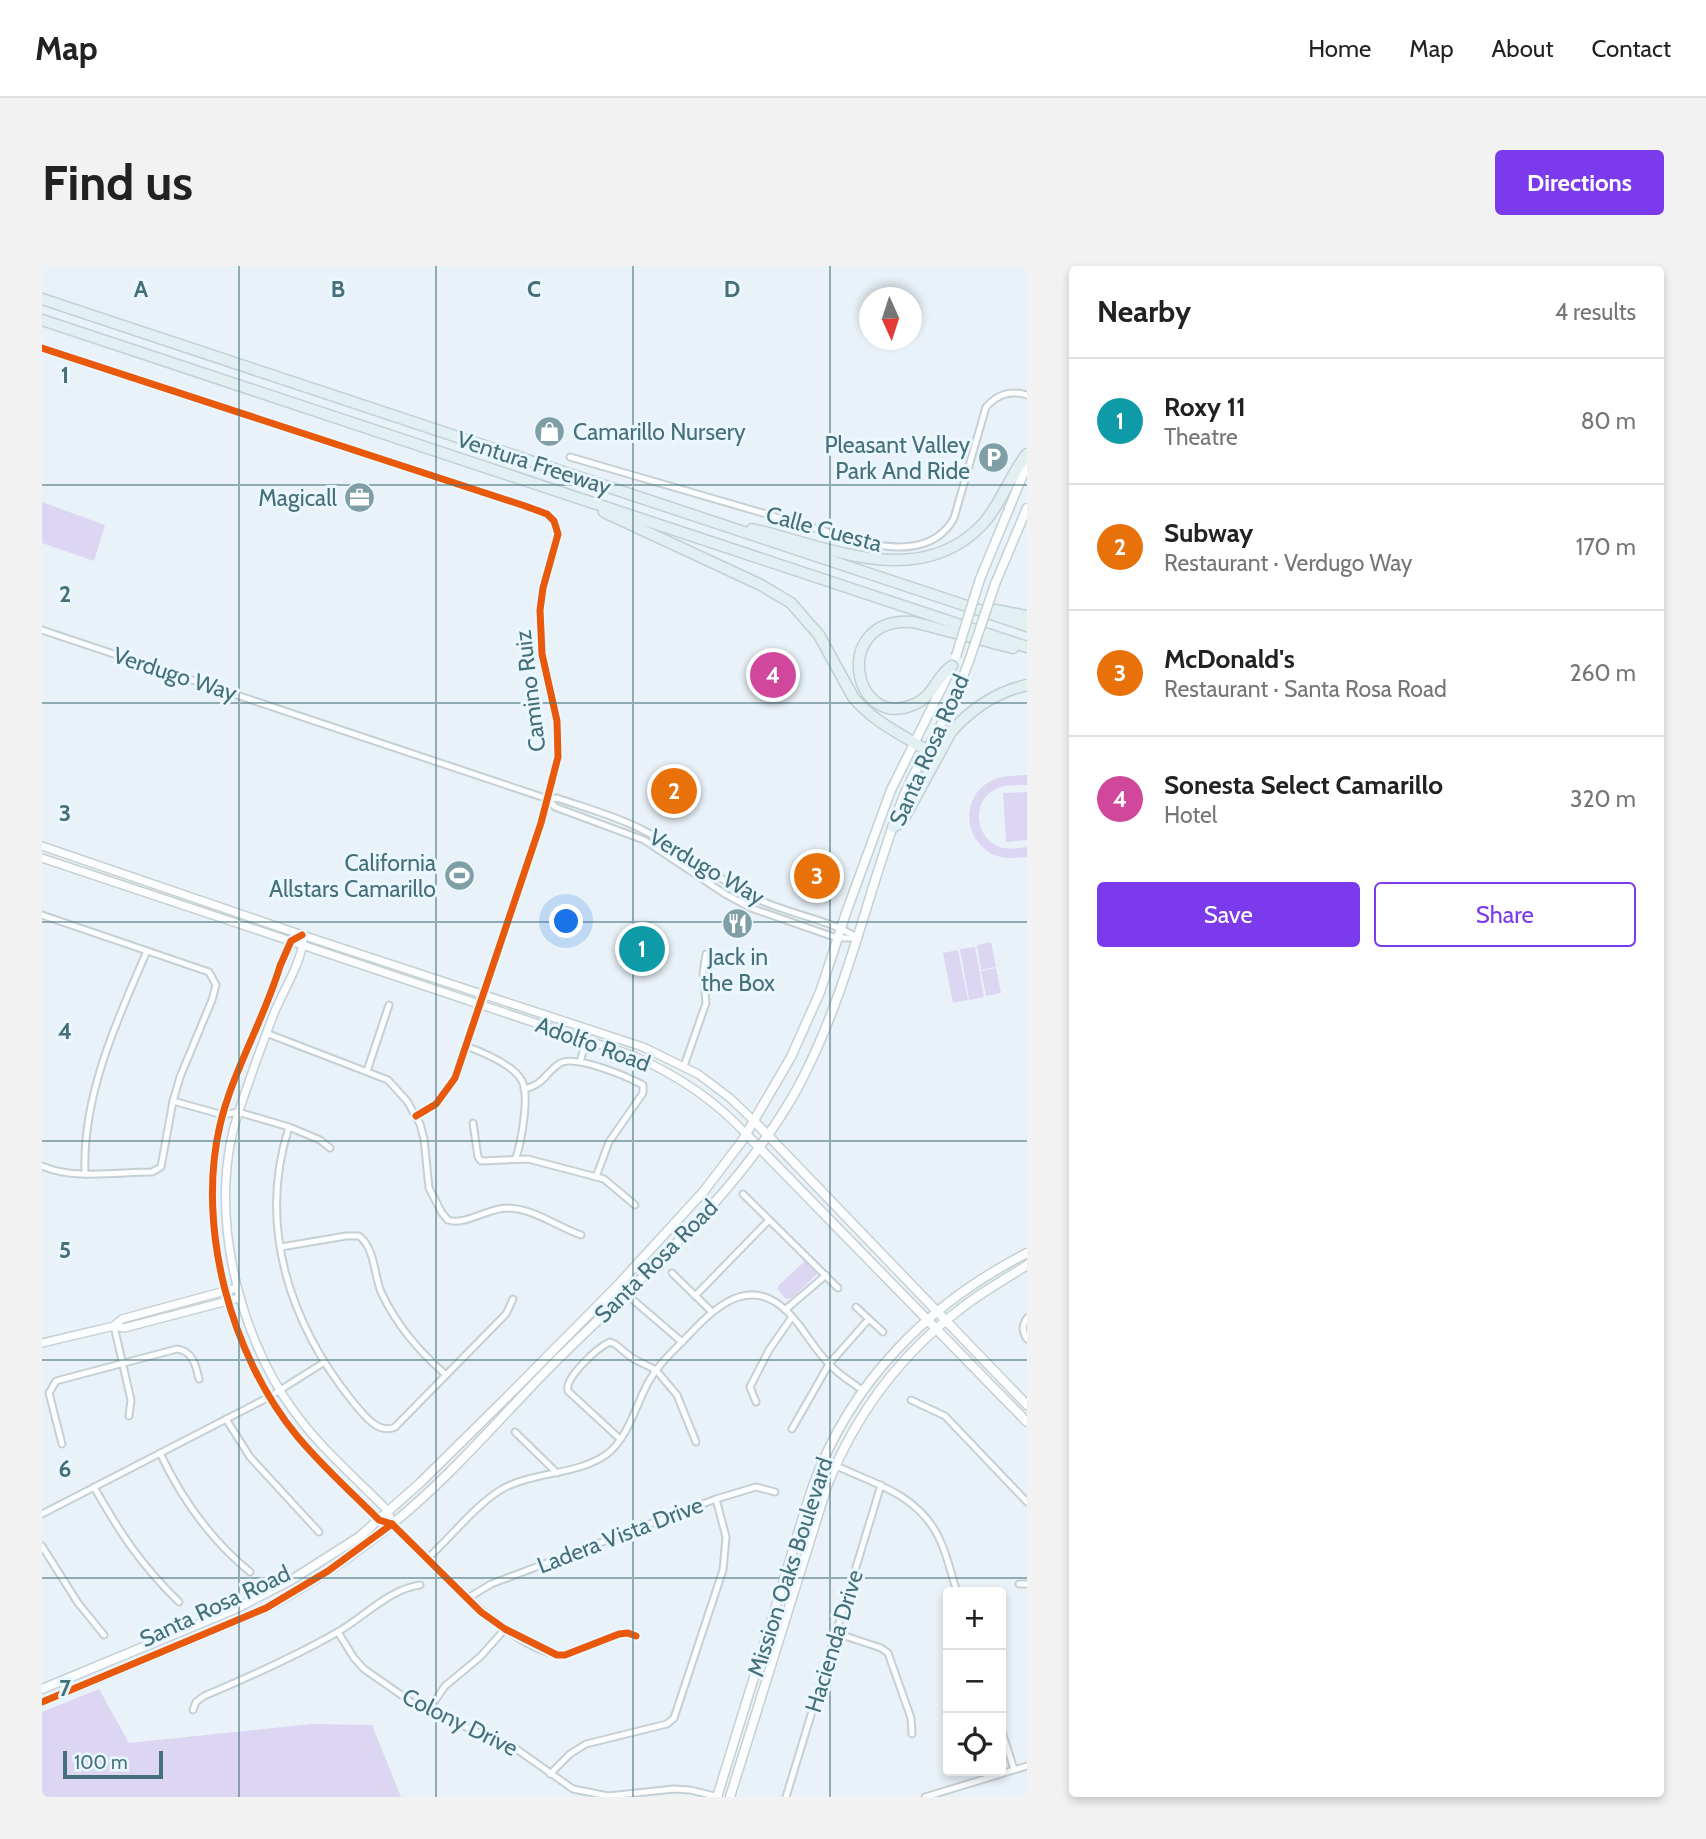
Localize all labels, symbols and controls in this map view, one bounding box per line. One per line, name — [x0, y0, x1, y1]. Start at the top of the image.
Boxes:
text: Map — [35, 28, 98, 68]
text: Home — [1308, 34, 1371, 63]
text: Map — [1409, 34, 1454, 63]
text: About — [1492, 34, 1554, 63]
text: Contact — [1592, 34, 1671, 63]
button: Directions — [1495, 150, 1664, 215]
text: Find us — [42, 153, 193, 212]
text: A — [134, 275, 149, 303]
text: B — [331, 275, 345, 303]
text: C — [527, 275, 541, 303]
text: D — [724, 275, 740, 303]
north arrow — [859, 287, 922, 350]
text: Nearby — [1097, 293, 1191, 330]
text: 4 results — [1555, 298, 1636, 326]
text: 1 — [61, 361, 69, 389]
text: Roxy 11 — [1164, 391, 1246, 423]
text: 1 — [1116, 407, 1124, 435]
text: 80 m — [1581, 407, 1636, 435]
shop icon: Camarillo Nursery — [533, 415, 567, 449]
place label: Camarillo Nursery — [573, 418, 746, 446]
text: Theatre — [1164, 423, 1238, 451]
street label: Ventura Freeway — [453, 425, 615, 501]
place label: Pleasant Valley Park And Ride — [825, 431, 970, 485]
parking icon: Pleasant Valley Park And Ride — [976, 441, 1010, 475]
office icon: Magicall — [343, 481, 377, 515]
place label: Magicall — [258, 484, 338, 512]
street label: Calle Cuesta — [763, 500, 885, 558]
text: Subway — [1164, 517, 1253, 549]
text: 2 — [1114, 533, 1126, 561]
text: 170 m — [1576, 533, 1636, 561]
text: Restaurant · Verdugo Way — [1164, 549, 1413, 577]
text: 2 — [59, 580, 71, 608]
street label: Camino Ruiz — [509, 628, 551, 753]
street label: Verdugo Way — [110, 641, 241, 707]
text: McDonald's — [1164, 643, 1295, 675]
pin: 4 — [750, 649, 796, 701]
text: 3 — [1114, 659, 1126, 687]
text: 260 m — [1569, 659, 1636, 687]
street label: Santa Rosa Road — [883, 670, 975, 830]
text: Restaurant · Santa Rosa Road — [1164, 675, 1447, 703]
pin: 2 — [651, 765, 697, 817]
text: Sonesta Select Camarillo — [1164, 769, 1443, 801]
text: 4 — [1113, 785, 1127, 813]
text: 320 m — [1570, 785, 1636, 813]
text: 3 — [59, 799, 71, 827]
text: Hotel — [1164, 801, 1217, 829]
street label: Verdugo Way — [644, 823, 770, 911]
place label: California Allstars Camarillo — [269, 849, 436, 903]
pin: 3 — [794, 850, 840, 902]
sports icon: California Allstars Camarillo — [442, 859, 476, 893]
button: Save — [1097, 882, 1360, 947]
button: Share — [1374, 882, 1636, 947]
your location — [549, 904, 583, 938]
restaurant icon: Jack in the Box — [721, 906, 755, 940]
pin: 1 — [619, 923, 665, 975]
place label: Jack in the Box — [701, 943, 775, 997]
street label: Adolfo Road — [532, 1010, 654, 1078]
text: 4 — [58, 1017, 72, 1045]
street label: Santa Rosa Road — [589, 1194, 723, 1328]
text: 5 — [59, 1236, 71, 1264]
street label: Mission Oaks Boulevard — [741, 1454, 839, 1680]
text: 6 — [59, 1455, 71, 1483]
street label: Ladera Vista Drive — [533, 1490, 707, 1580]
street label: Santa Rosa Road — [135, 1559, 295, 1653]
street label: Hacienda Drive — [799, 1566, 869, 1716]
map controls — [943, 1587, 1006, 1776]
button: + — [943, 1587, 1006, 1650]
button: − — [943, 1650, 1006, 1713]
text: 7 — [59, 1674, 71, 1702]
street label: Colony Drive — [398, 1682, 523, 1762]
button: locate — [943, 1713, 1006, 1776]
scale bar — [63, 1748, 163, 1780]
text: 100 m — [74, 1751, 128, 1774]

